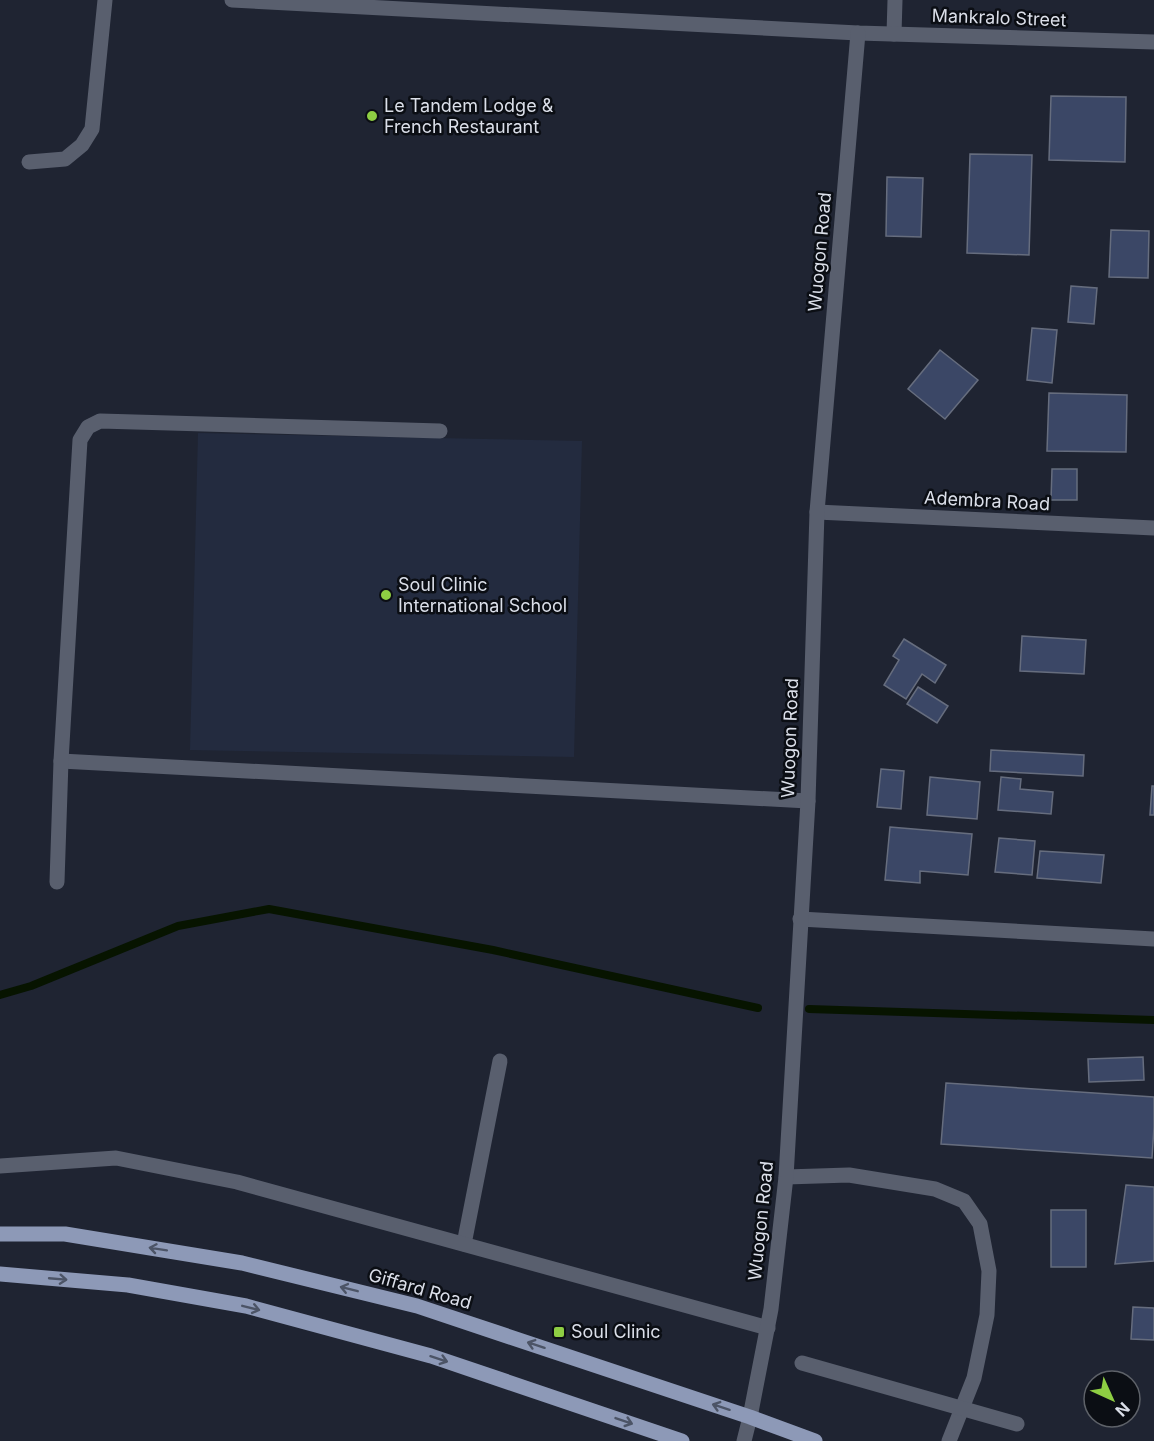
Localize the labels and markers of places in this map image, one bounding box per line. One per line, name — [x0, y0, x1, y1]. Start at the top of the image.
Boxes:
place label: Le Tandem Lodge & French Restaurant — [384, 95, 554, 137]
marker: Le Tandem Lodge & French Restaurant — [365, 109, 379, 123]
place label: Soul Clinic International School — [398, 574, 567, 616]
marker: Soul Clinic International School — [379, 588, 393, 602]
place label: Soul Clinic — [571, 1321, 661, 1342]
marker: Soul Clinic — [552, 1325, 566, 1339]

